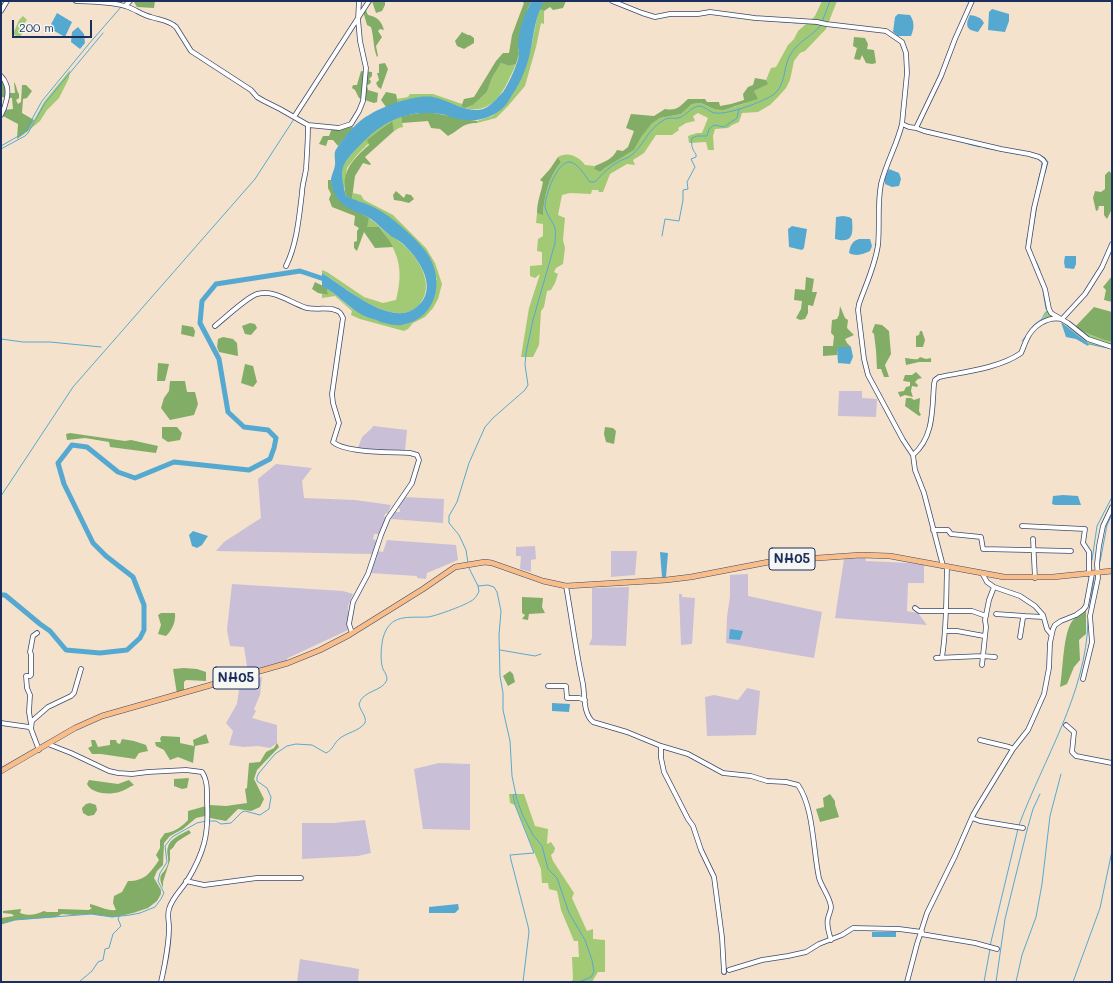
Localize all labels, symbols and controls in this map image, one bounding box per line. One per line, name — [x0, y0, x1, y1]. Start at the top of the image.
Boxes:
scale bar — [14, 12, 94, 38]
text: 200 m — [19, 19, 54, 35]
road number: NH05 — [769, 548, 815, 570]
road number: NH05 — [213, 667, 259, 689]

